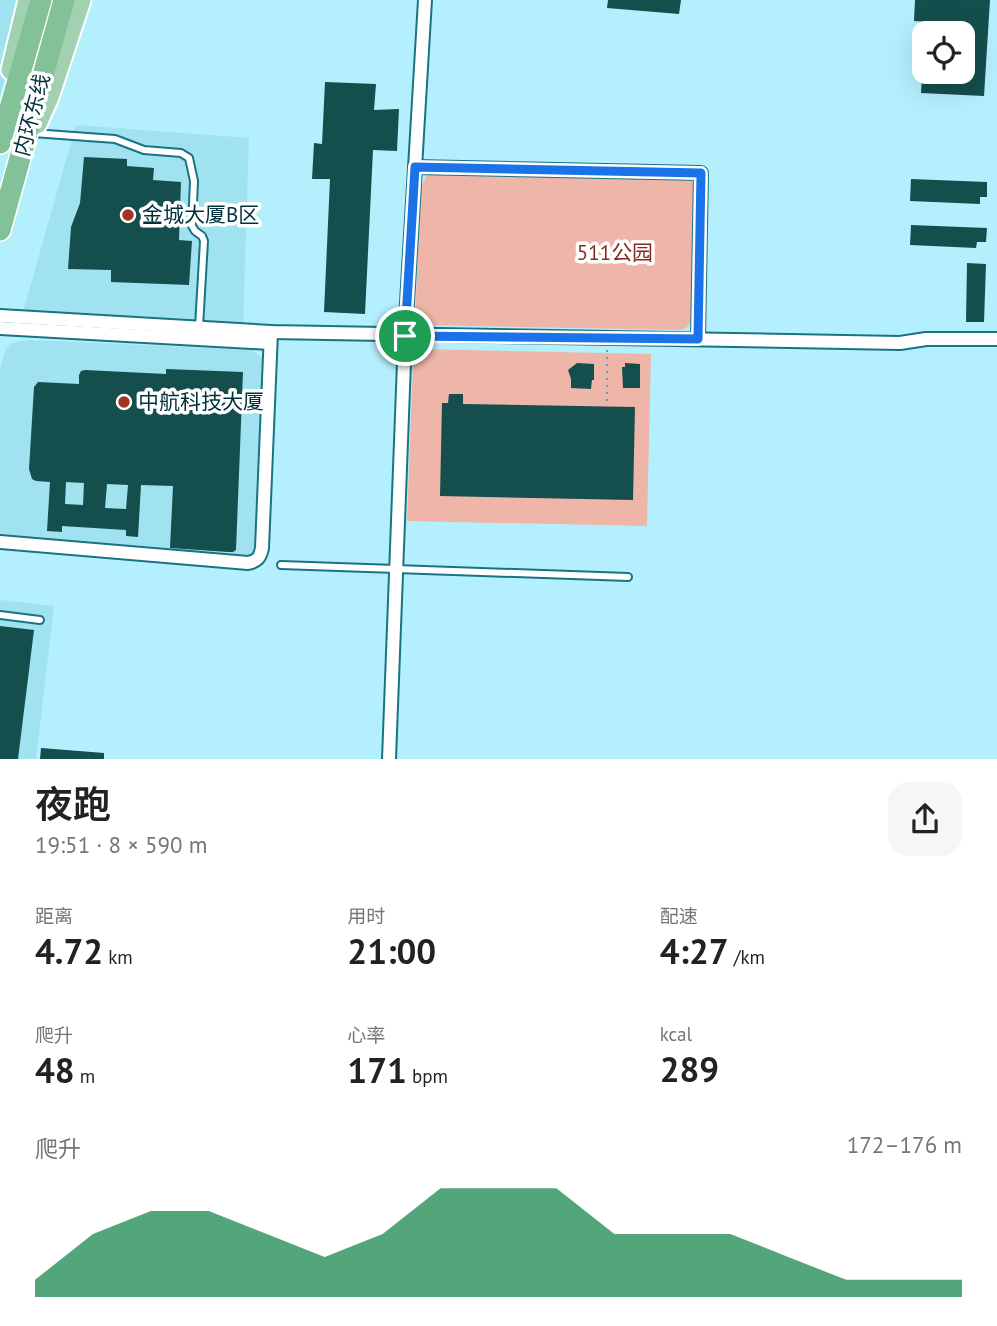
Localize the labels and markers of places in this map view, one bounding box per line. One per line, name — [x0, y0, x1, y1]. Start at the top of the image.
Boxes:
place label: 金城大厦B区 — [142, 201, 259, 228]
marker: 金城大厦B区 — [120, 207, 136, 223]
pin — [375, 306, 435, 366]
place label: 中航科技大厦 — [138, 388, 264, 415]
marker: 中航科技大厦 — [116, 394, 132, 410]

